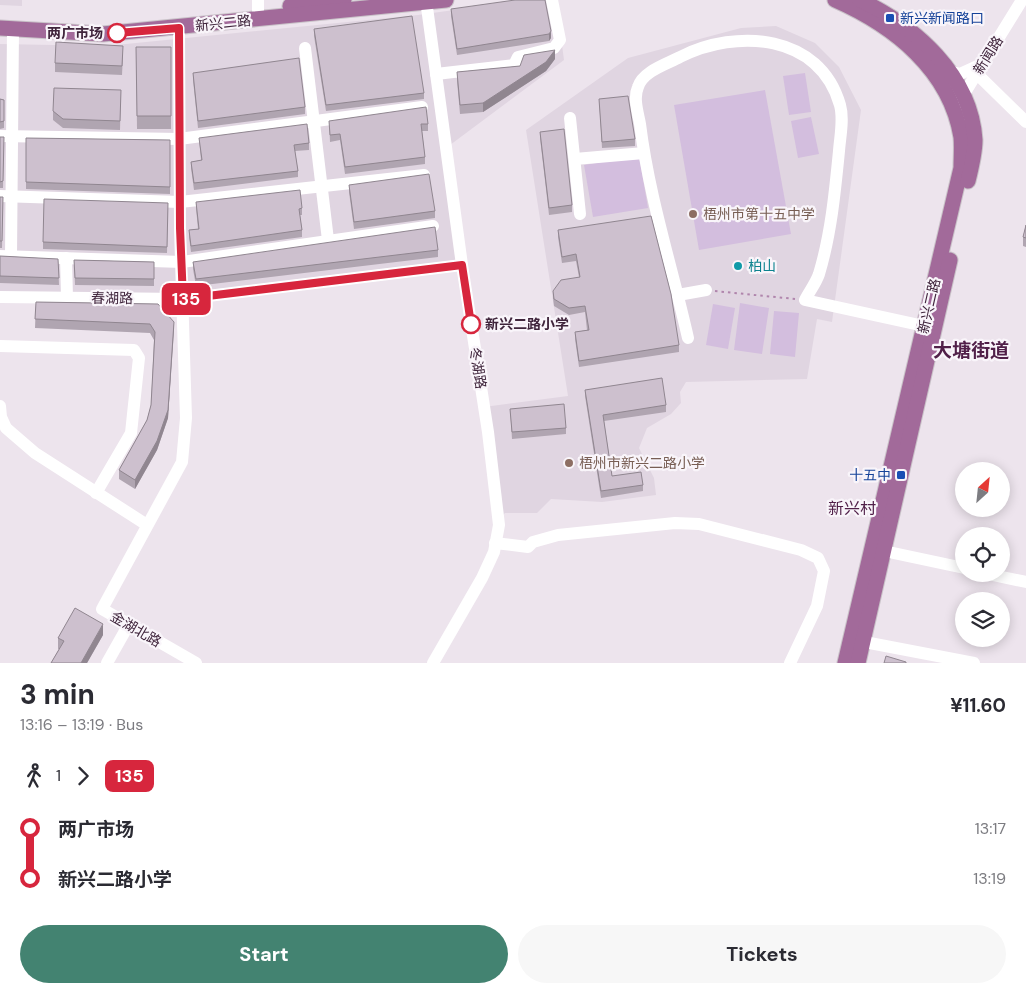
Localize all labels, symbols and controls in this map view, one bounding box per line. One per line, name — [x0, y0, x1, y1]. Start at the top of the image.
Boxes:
place label: 新兴新闻路口 — [900, 9, 984, 27]
street label: 新兴二路 — [194, 11, 252, 35]
marker: 新兴新闻路口 — [884, 12, 896, 24]
marker: 两广市场 — [107, 23, 127, 43]
place label: 两广市场 — [47, 24, 103, 42]
street label: 新闻路 — [969, 32, 1007, 78]
place label: 梧州市第十五中学 — [703, 205, 815, 223]
marker: 梧州市第十五中学 — [687, 208, 699, 220]
place label: 柏山 — [748, 257, 776, 275]
marker: 柏山 — [732, 260, 744, 272]
street label: 新兴二路 — [914, 277, 944, 335]
line badge: 135 — [157, 283, 215, 315]
text: 135 — [172, 287, 200, 311]
street label: 春湖路 — [91, 289, 133, 307]
marker: 新兴二路小学 — [461, 314, 481, 334]
place label: 新兴二路小学 — [485, 315, 569, 333]
district label: 大塘街道 — [933, 338, 1009, 363]
street label: 冬湖路 — [466, 346, 490, 390]
place label: 梧州市新兴二路小学 — [579, 454, 705, 472]
marker: 梧州市新兴二路小学 — [563, 457, 575, 469]
north arrow — [955, 462, 1010, 518]
map controls — [955, 462, 1010, 647]
place label: 十五中 — [849, 466, 891, 484]
marker: 十五中 — [895, 469, 907, 481]
district label: 新兴村 — [828, 498, 876, 519]
button: locate — [955, 527, 1010, 582]
button: layers — [955, 592, 1010, 647]
street label: 金湖北路 — [107, 607, 165, 651]
text: 3 min — [20, 676, 95, 713]
text: ¥11.60 — [950, 693, 1006, 718]
text: 13:16 – 13:19 · Bus — [20, 714, 143, 735]
icon: walk — [20, 762, 48, 790]
icon: forward — [69, 762, 97, 790]
text: 135 — [115, 764, 144, 788]
text: 1 — [56, 765, 61, 786]
text: 两广市场 — [58, 817, 134, 842]
text: 13:17 — [975, 818, 1006, 839]
text: 新兴二路小学 — [58, 867, 172, 892]
text: 13:19 — [973, 868, 1006, 889]
button: Start — [20, 925, 508, 983]
button: Tickets — [518, 925, 1006, 983]

